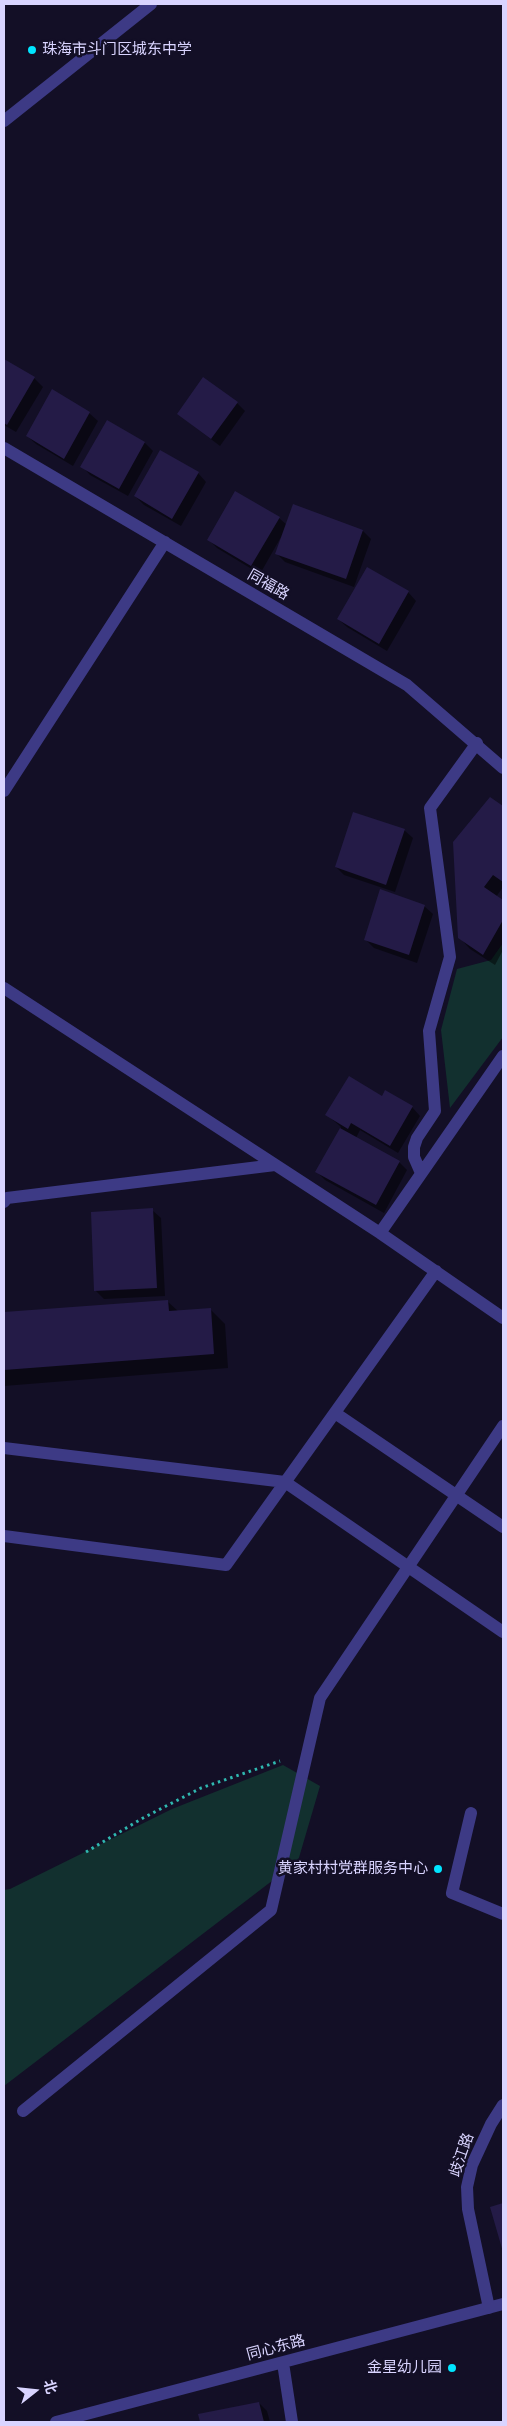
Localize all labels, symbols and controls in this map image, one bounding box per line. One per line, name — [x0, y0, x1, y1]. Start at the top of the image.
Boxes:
place label: 珠海市斗门区城东中学 — [42, 41, 192, 59]
marker: 珠海市斗门区城东中学 — [26, 44, 38, 56]
street label: 同福路 — [244, 566, 292, 604]
place label: 黄家村村党群服务中心 — [278, 1860, 428, 1878]
marker: 黄家村村党群服务中心 — [432, 1863, 444, 1875]
street label: 歧江路 — [446, 2131, 478, 2179]
street label: 同心东路 — [245, 2332, 307, 2364]
place label: 金星幼儿园 — [367, 2359, 442, 2377]
marker: 金星幼儿园 — [446, 2362, 458, 2374]
north arrow — [10, 2366, 60, 2416]
text: 北 — [40, 2378, 60, 2396]

